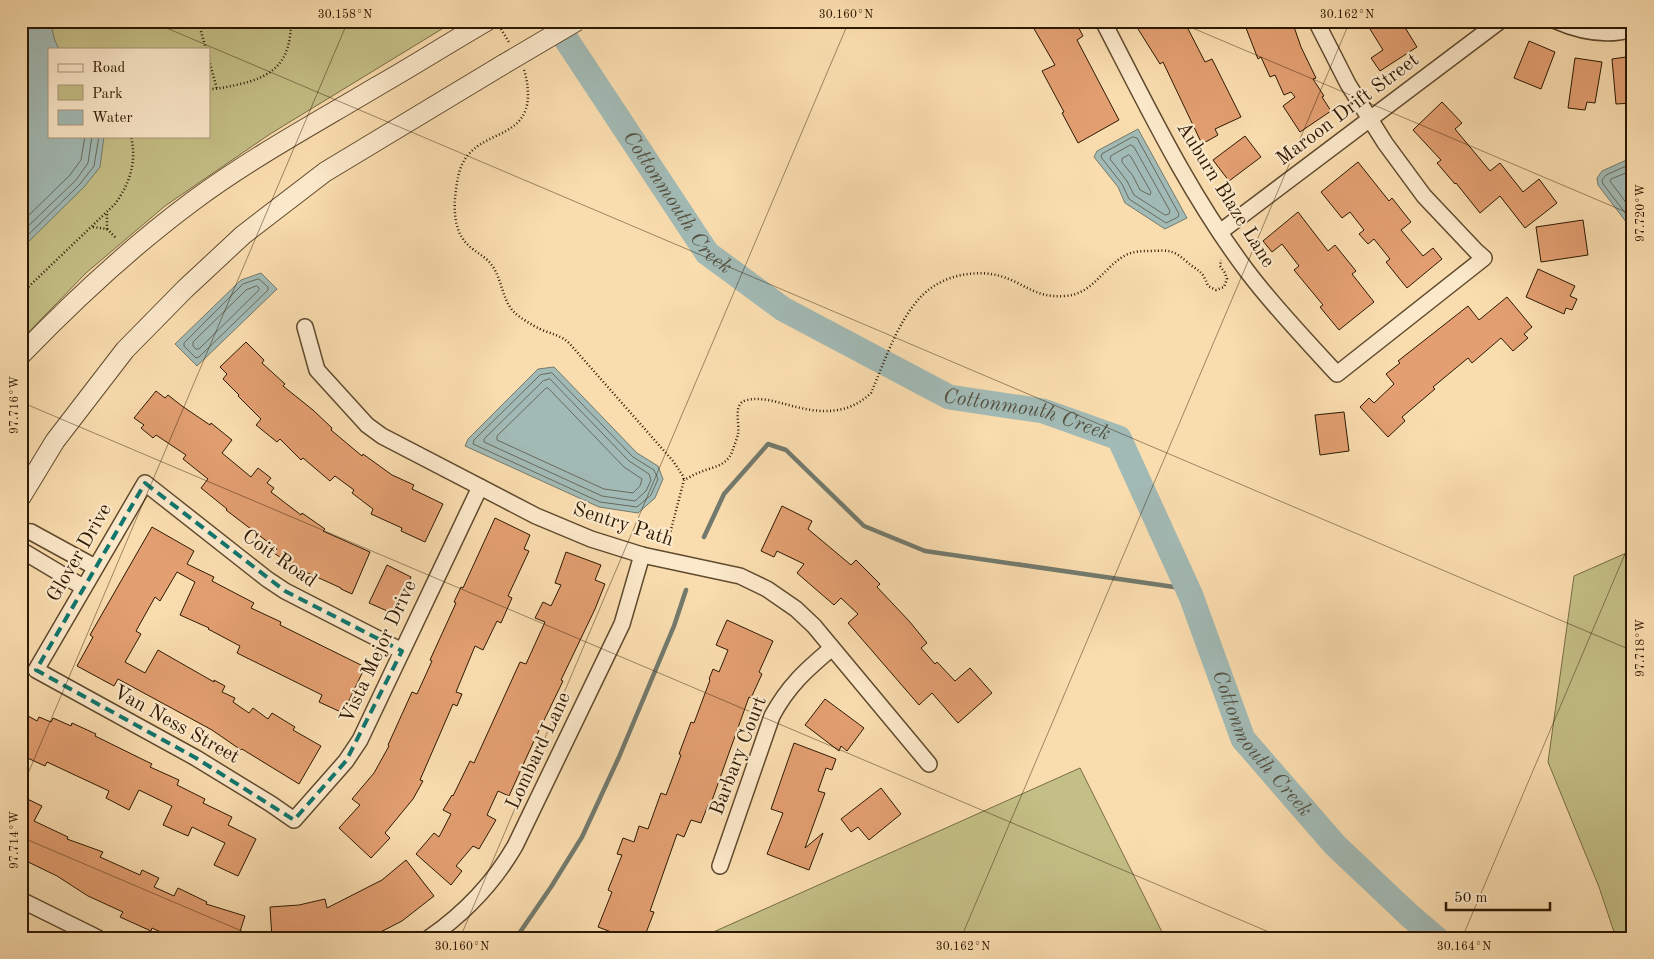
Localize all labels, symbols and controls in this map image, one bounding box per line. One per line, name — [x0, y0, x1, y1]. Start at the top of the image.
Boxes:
text: 30.158°N — [318, 8, 372, 21]
text: 30.160°N — [819, 9, 873, 21]
text: 30.162°N — [1320, 9, 1374, 21]
legend — [48, 48, 210, 138]
street label: Maroon Drift Street — [1273, 50, 1423, 170]
text: Road — [92, 61, 126, 76]
text: Park — [92, 87, 123, 102]
text: Water — [92, 111, 133, 126]
street label: Auburn Blaze Lane — [1172, 119, 1278, 271]
water label: Cottonmouth Creek — [619, 127, 736, 278]
text: 97.720°W — [1635, 184, 1647, 242]
text: 97.716°W — [9, 376, 21, 434]
water label: Cottonmouth Creek — [941, 386, 1113, 445]
street label: Sentry Path — [570, 499, 676, 551]
street label: Glover Drive — [44, 501, 116, 605]
street label: Coit Road — [238, 526, 320, 592]
street label: Vista Mejor Drive — [337, 577, 421, 727]
text: 97.718°W — [1635, 619, 1647, 677]
water label: Cottonmouth Creek — [1208, 667, 1316, 821]
street label: Van Ness Street — [110, 682, 242, 768]
street label: Lombard Lane — [503, 689, 575, 813]
street label: Barbary Court — [707, 694, 771, 818]
text: 97.714°W — [9, 811, 21, 869]
scale bar — [1446, 879, 1550, 911]
text: 50 m — [1454, 891, 1488, 906]
text: 30.160°N — [435, 941, 489, 953]
text: 30.162°N — [936, 941, 990, 953]
text: 30.164°N — [1437, 941, 1491, 953]

